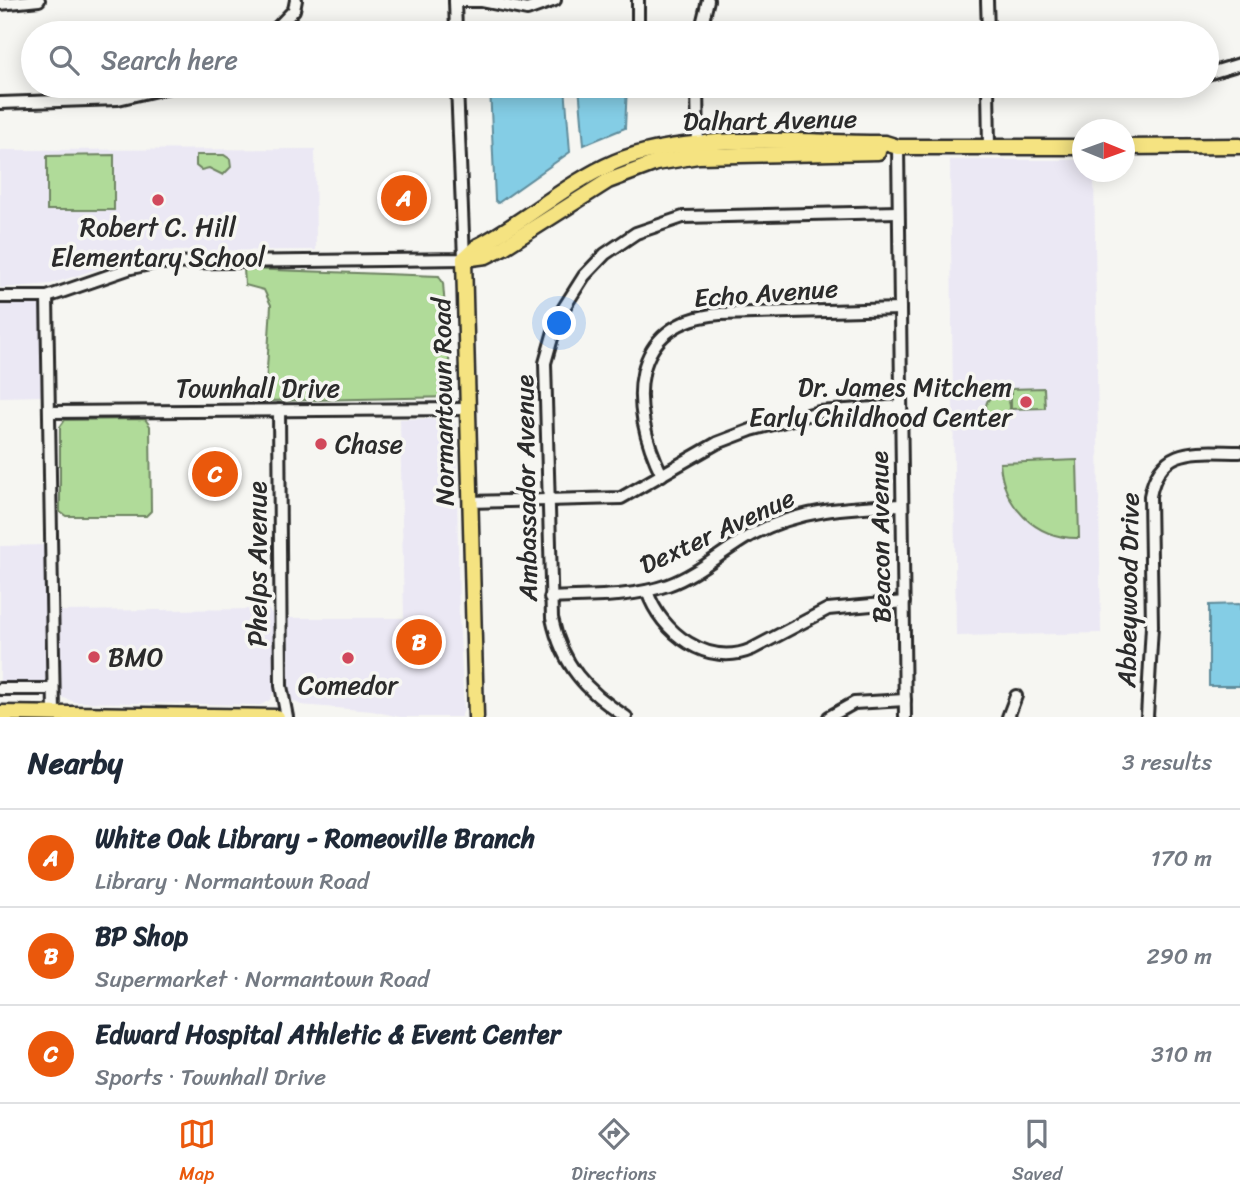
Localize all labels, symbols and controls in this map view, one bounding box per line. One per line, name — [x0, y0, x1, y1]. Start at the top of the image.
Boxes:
search box — [21, 21, 1219, 98]
text: Search here — [101, 37, 238, 83]
icon: search — [45, 41, 83, 79]
street label: Dalhart Avenue — [682, 95, 858, 145]
north arrow — [1072, 119, 1135, 182]
pin: A — [381, 172, 427, 224]
marker: Robert C. Hill Elementary School — [150, 192, 166, 208]
place label: Robert C. Hill Elementary School — [51, 204, 266, 280]
street label: Echo Avenue — [692, 265, 840, 321]
street label: Normantown Road — [418, 295, 468, 506]
your location — [542, 306, 576, 340]
place label: Dr. James Mitchem Early Childhood Center — [749, 364, 1013, 440]
street label: Townhall Drive — [176, 365, 340, 411]
street label: Ambassador Avenue — [501, 374, 551, 603]
marker: Dr. James Mitchem Early Childhood Center — [1018, 394, 1034, 410]
place label: Chase — [335, 421, 403, 467]
marker: Chase — [313, 436, 329, 452]
pin: C — [192, 448, 238, 500]
street label: Beacon Avenue — [855, 450, 905, 624]
street label: Dexter Avenue — [631, 475, 803, 587]
street label: Phelps Avenue — [234, 481, 280, 647]
street label: Abbeywood Drive — [1103, 492, 1153, 689]
pin: B — [396, 616, 442, 668]
place label: BMO — [108, 634, 163, 680]
marker: BMO — [86, 649, 102, 665]
marker: Comedor — [340, 650, 356, 666]
place label: Comedor — [298, 662, 399, 708]
text: Nearby — [28, 736, 123, 790]
text: 3 results — [1122, 742, 1212, 783]
text: White Oak Library - Romeoville Branch — [95, 815, 535, 861]
text: A — [43, 838, 59, 879]
text: 170 m — [1151, 838, 1212, 879]
text: Library · Normantown Road — [95, 861, 369, 902]
text: BP Shop — [95, 913, 188, 959]
text: B — [44, 936, 58, 977]
text: 290 m — [1146, 936, 1212, 977]
text: Supermarket · Normantown Road — [95, 959, 429, 1000]
text: Edward Hospital Athletic & Event Center — [95, 1011, 560, 1057]
text: C — [44, 1034, 58, 1075]
text: 310 m — [1151, 1034, 1212, 1075]
text: Sports · Townhall Drive — [95, 1057, 326, 1098]
tab: Map — [178, 1115, 216, 1190]
tab: Directions — [571, 1115, 657, 1190]
tab: Saved — [1012, 1115, 1062, 1190]

